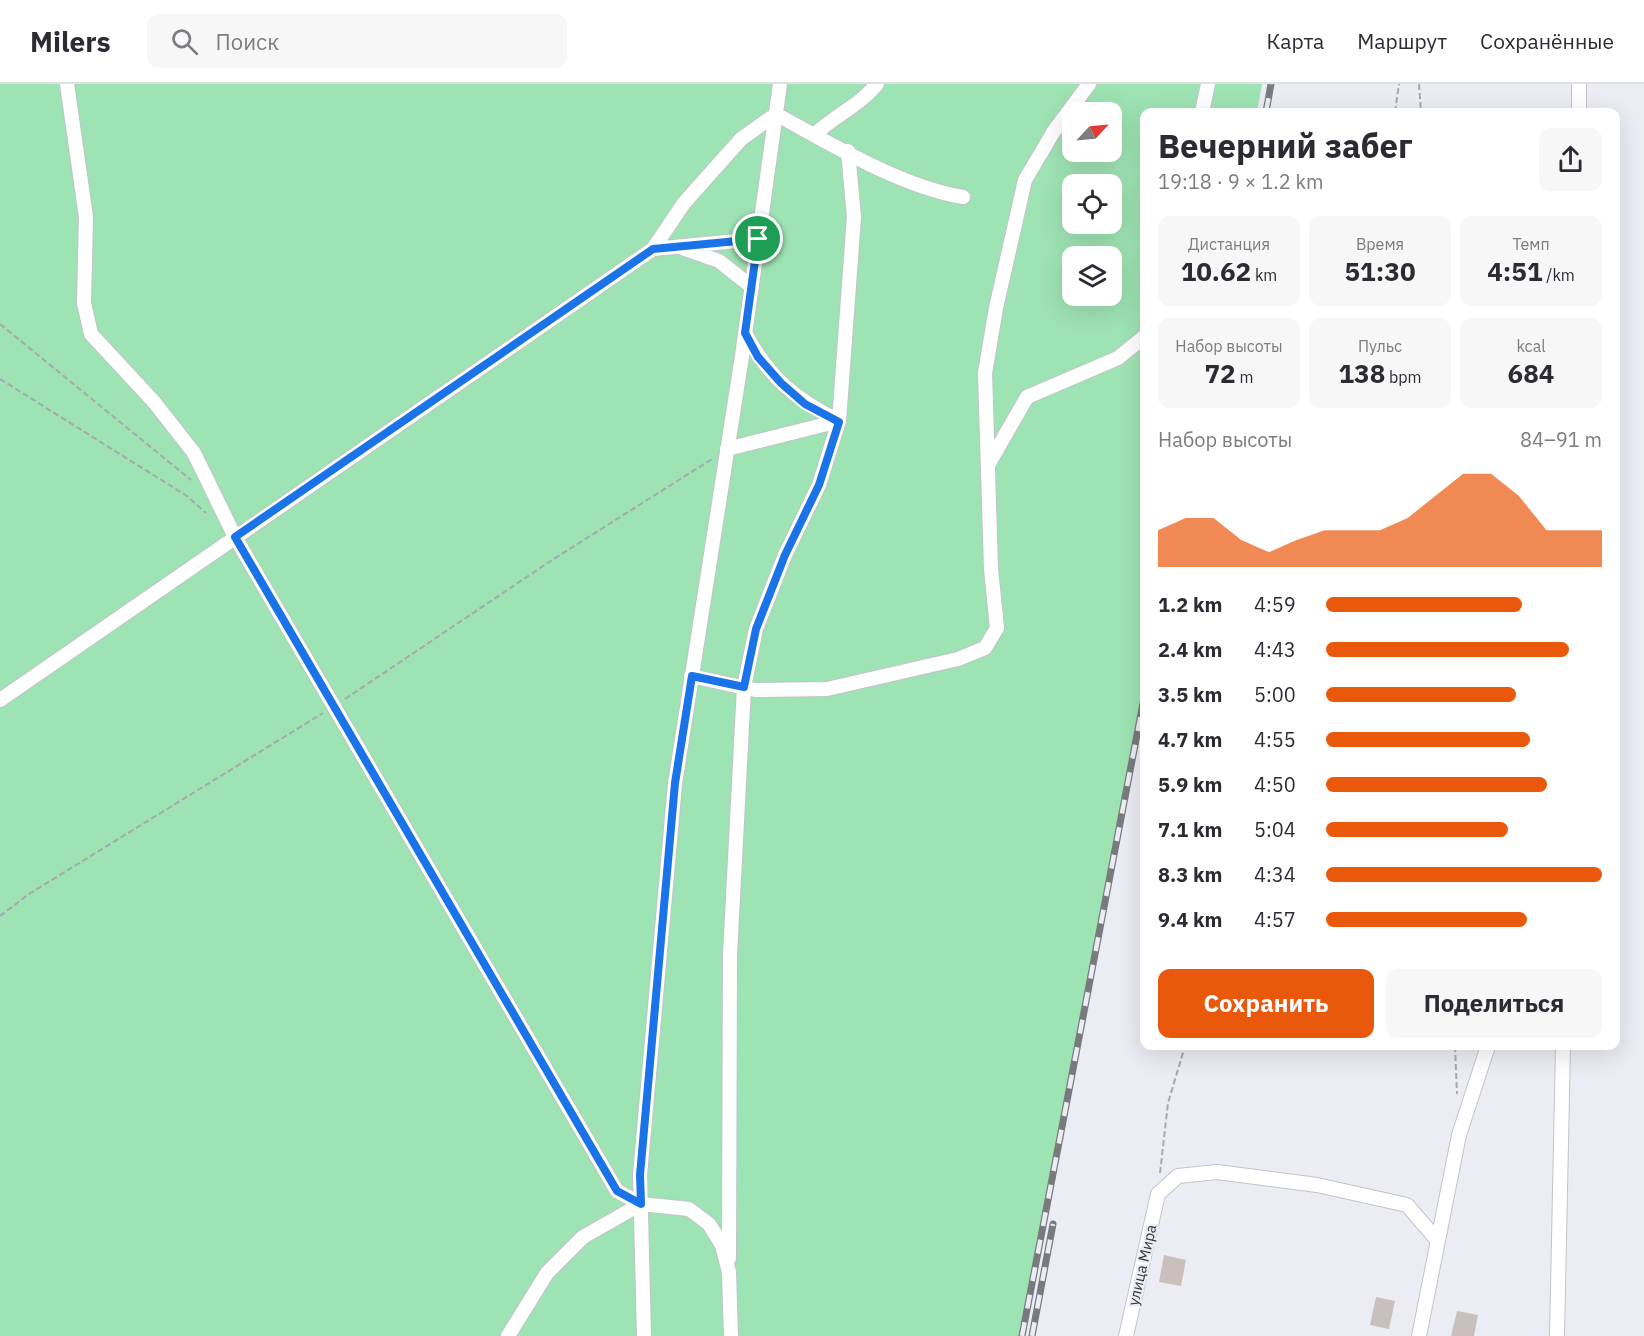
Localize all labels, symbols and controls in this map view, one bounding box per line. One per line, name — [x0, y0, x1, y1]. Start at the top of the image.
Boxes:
search box — [147, 14, 567, 68]
text: Milers — [30, 23, 111, 60]
icon: search — [168, 25, 201, 58]
text: Поиск — [216, 27, 279, 56]
text: Карта — [1266, 27, 1324, 55]
text: Маршрут — [1357, 27, 1447, 55]
text: Сохранённые — [1480, 27, 1614, 55]
north arrow — [1062, 102, 1122, 162]
map controls — [1062, 102, 1122, 306]
text: Вечерний забег — [1158, 124, 1413, 167]
button: share — [1539, 128, 1602, 191]
text: 19:18 · 9 × 1.2 km — [1158, 168, 1323, 195]
button: locate — [1062, 174, 1122, 234]
pin — [732, 213, 783, 264]
icon: arrive — [741, 222, 774, 255]
text: Дистанция — [1188, 234, 1270, 254]
text: Время — [1356, 234, 1404, 254]
text: Темп — [1512, 234, 1550, 254]
button: layers — [1062, 246, 1122, 306]
text: 10.62 — [1181, 254, 1251, 288]
text: 51:30 — [1345, 254, 1415, 288]
text: 4:51 — [1487, 254, 1543, 288]
text: km — [1251, 265, 1277, 285]
text: /km — [1543, 265, 1575, 285]
text: Набор высоты — [1175, 336, 1283, 356]
text: Пульс — [1358, 336, 1402, 356]
text: kcal — [1516, 336, 1546, 356]
text: 72 — [1205, 356, 1236, 390]
text: 138 — [1338, 356, 1385, 390]
text: 684 — [1508, 356, 1554, 390]
text: m — [1236, 367, 1253, 387]
text: bpm — [1385, 367, 1422, 387]
text: Набор высоты — [1158, 426, 1292, 453]
text: 84–91 m — [1520, 426, 1602, 453]
text: 1.2 km — [1158, 591, 1222, 618]
text: 4:59 — [1254, 591, 1296, 618]
text: 2.4 km — [1158, 636, 1222, 663]
text: 4:43 — [1254, 636, 1296, 663]
text: 3.5 km — [1158, 681, 1222, 708]
text: 5:00 — [1254, 681, 1296, 708]
text: 4.7 km — [1158, 726, 1222, 753]
text: 4:55 — [1254, 726, 1296, 753]
text: 5.9 km — [1158, 771, 1222, 798]
text: 4:50 — [1254, 771, 1296, 798]
text: 7.1 km — [1158, 816, 1222, 843]
text: 5:04 — [1254, 816, 1296, 843]
text: 8.3 km — [1158, 861, 1222, 888]
text: 4:34 — [1254, 861, 1296, 888]
text: 9.4 km — [1158, 906, 1222, 933]
text: 4:57 — [1254, 906, 1296, 933]
button: Сохранить — [1158, 969, 1374, 1038]
button: Поделиться — [1386, 969, 1602, 1038]
street label: улица Мира — [1123, 1223, 1161, 1307]

